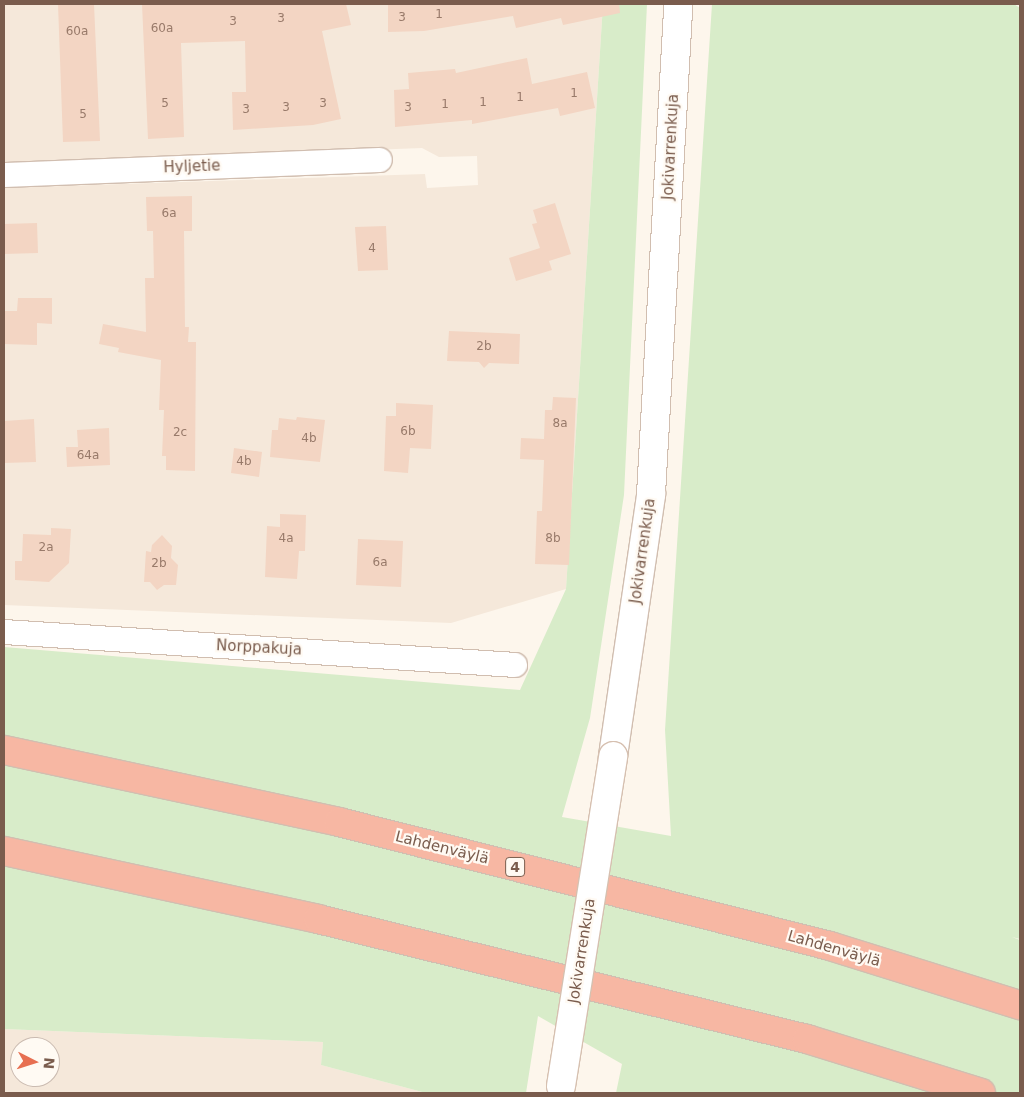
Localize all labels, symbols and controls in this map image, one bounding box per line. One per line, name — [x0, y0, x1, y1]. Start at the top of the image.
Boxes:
house number: 1 — [435, 8, 443, 22]
house number: 3 — [398, 11, 406, 25]
house number: 3 — [277, 12, 285, 26]
house number: 3 — [229, 15, 237, 29]
house number: 60a — [151, 22, 173, 36]
house number: 60a — [66, 25, 88, 39]
house number: 1 — [570, 87, 578, 101]
house number: 1 — [516, 91, 524, 105]
street label: Jokivarrenkuja — [659, 94, 683, 200]
house number: 1 — [479, 96, 487, 110]
house number: 5 — [161, 97, 169, 111]
house number: 3 — [319, 97, 327, 111]
house number: 1 — [441, 98, 449, 112]
house number: 3 — [282, 101, 290, 115]
house number: 3 — [404, 101, 412, 115]
house number: 3 — [242, 103, 250, 117]
house number: 5 — [79, 108, 87, 122]
street label: Hyljetie — [163, 157, 221, 177]
house number: 6a — [162, 207, 176, 221]
house number: 4 — [368, 242, 376, 256]
house number: 2b — [476, 340, 492, 354]
house number: 8a — [553, 417, 567, 431]
house number: 6b — [400, 425, 416, 439]
house number: 2c — [173, 426, 187, 440]
house number: 4b — [301, 432, 317, 446]
house number: 64a — [77, 449, 99, 463]
house number: 4b — [236, 455, 252, 469]
street label: Jokivarrenkuja — [627, 497, 659, 605]
house number: 4a — [279, 532, 293, 546]
house number: 8b — [545, 532, 561, 546]
house number: 2a — [39, 541, 53, 555]
house number: 6a — [373, 556, 387, 570]
house number: 2b — [151, 557, 167, 571]
street label: Norppakuja — [216, 637, 302, 659]
street label: Lahdenväylä — [393, 828, 491, 868]
road number: 4 — [505, 856, 525, 879]
street label: Jokivarrenkuja — [565, 897, 599, 1005]
street label: Lahdenväylä — [786, 927, 882, 971]
north arrow — [10, 1037, 60, 1087]
text: N — [40, 1057, 57, 1070]

